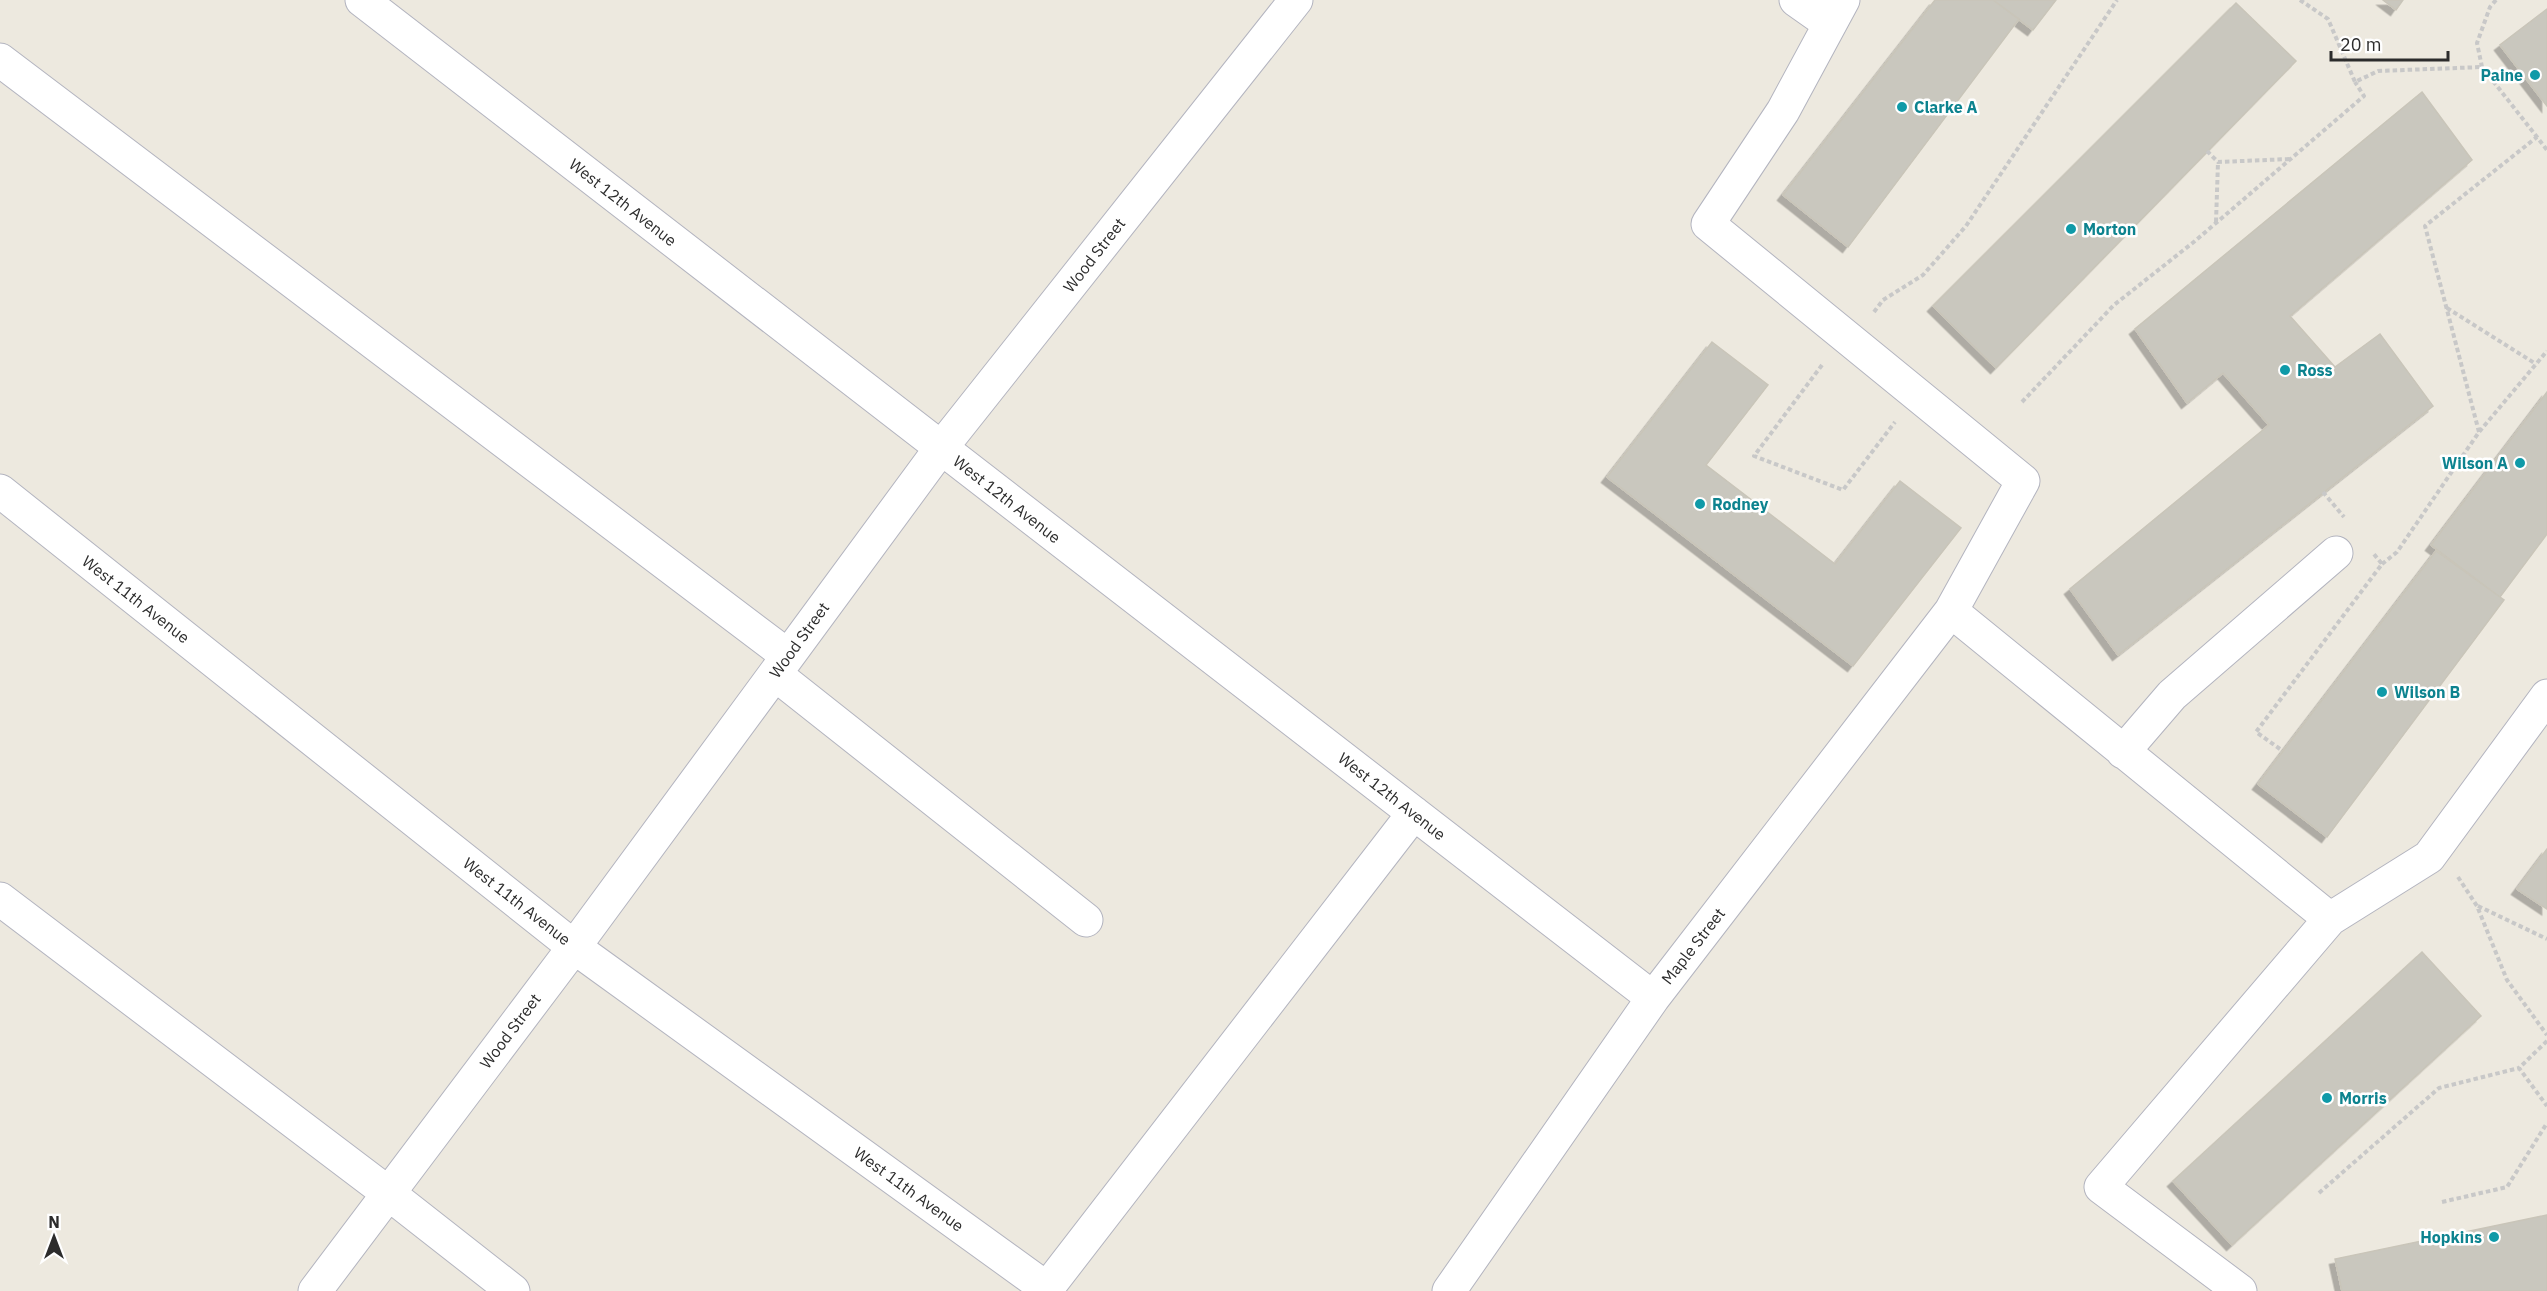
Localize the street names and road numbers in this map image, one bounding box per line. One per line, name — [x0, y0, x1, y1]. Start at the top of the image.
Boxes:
street label: West 12th Avenue — [565, 154, 681, 250]
street label: Wood Street — [1059, 214, 1129, 296]
street label: West 12th Avenue — [949, 451, 1065, 547]
street label: West 11th Avenue — [78, 551, 194, 647]
street label: Wood Street — [765, 598, 833, 682]
street label: West 12th Avenue — [1334, 748, 1450, 844]
street label: West 11th Avenue — [459, 853, 575, 949]
street label: Maple Street — [1657, 904, 1729, 988]
street label: Wood Street — [475, 989, 545, 1073]
street label: West 11th Avenue — [850, 1142, 968, 1236]

